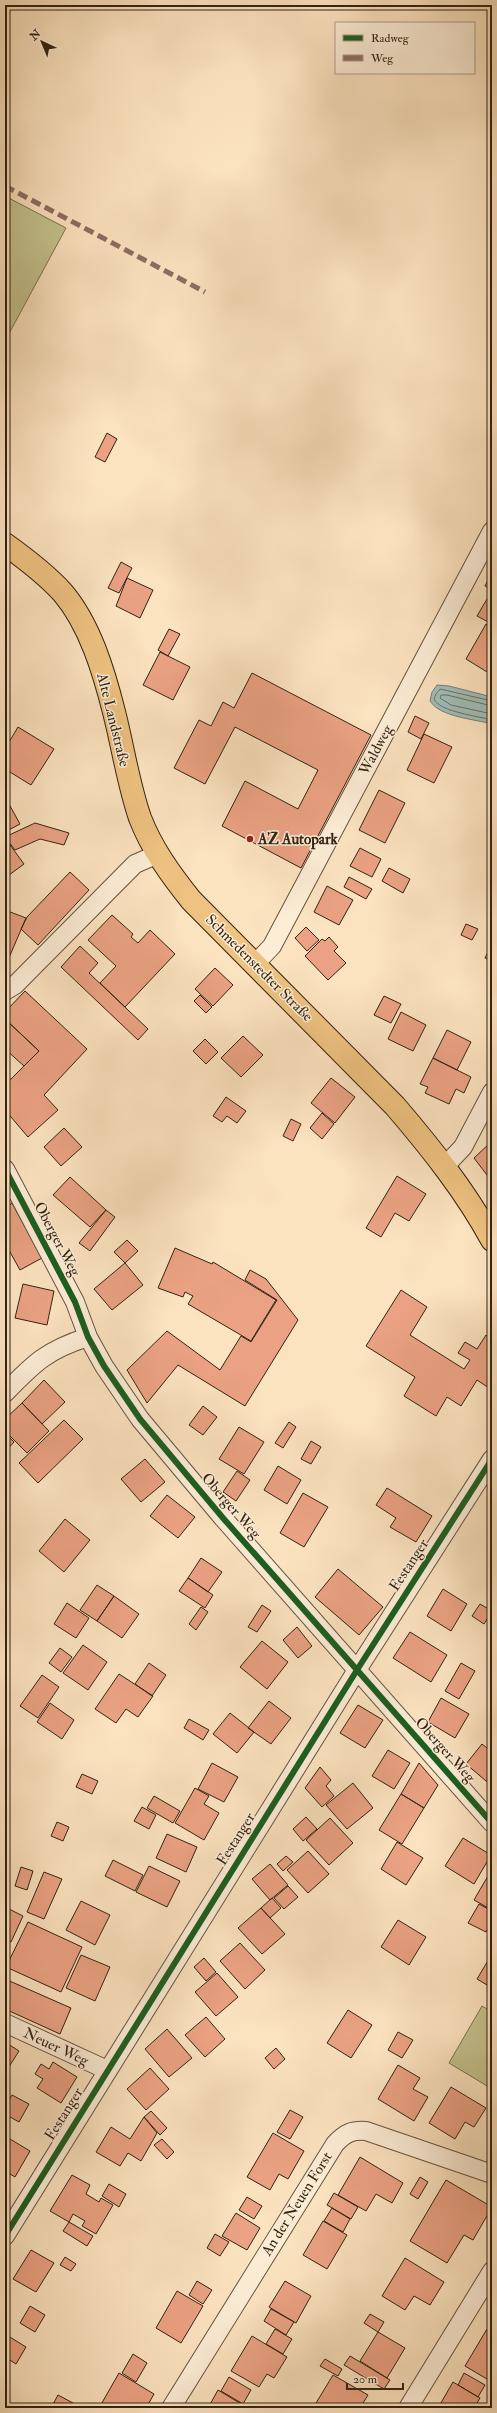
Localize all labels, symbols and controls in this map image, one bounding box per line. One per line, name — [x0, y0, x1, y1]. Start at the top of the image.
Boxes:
north arrow — [22, 22, 62, 62]
legend — [335, 22, 475, 74]
text: N — [27, 26, 44, 44]
text: Radweg — [371, 31, 410, 46]
text: Weg — [370, 51, 394, 66]
street label: Alte Landstraße — [92, 670, 134, 769]
street label: Waldweg — [354, 721, 397, 779]
place label: AZ Autopark — [257, 830, 338, 850]
marker: AZ Autopark — [245, 834, 255, 844]
street label: Schmedenstedter Straße — [201, 910, 317, 1026]
street label: Oberger Weg — [30, 1199, 85, 1280]
street label: Oberger Weg — [197, 1469, 265, 1543]
street label: Festanger — [385, 1535, 433, 1595]
street label: Oberger Weg — [411, 1713, 480, 1787]
street label: Festanger — [212, 1809, 260, 1869]
street label: Neuer Weg — [20, 2024, 92, 2071]
street label: Festanger — [40, 2084, 88, 2144]
street label: An der Neuen Forst — [257, 2148, 337, 2260]
scale bar — [347, 2365, 403, 2391]
text: 20 m — [353, 2372, 378, 2387]

